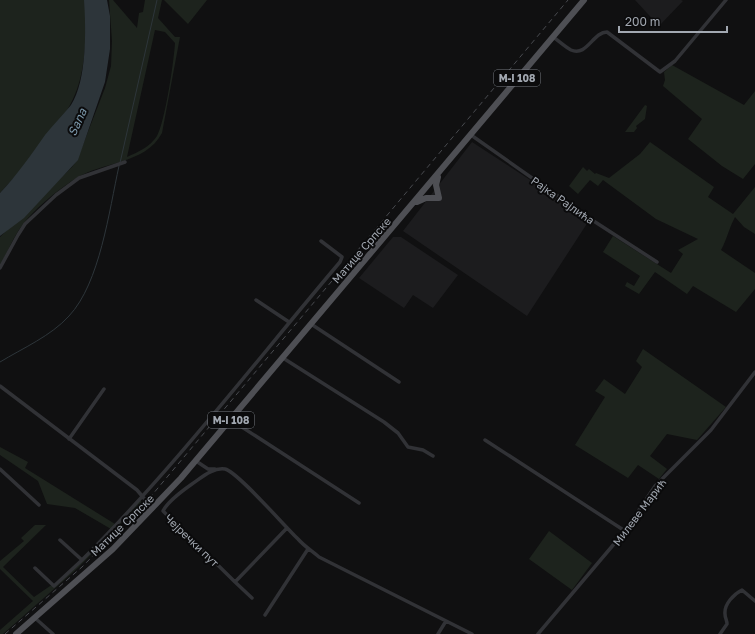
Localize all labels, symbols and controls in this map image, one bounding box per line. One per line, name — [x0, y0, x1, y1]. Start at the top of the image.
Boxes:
scale bar — [619, 8, 727, 34]
text: 200 m — [625, 14, 660, 29]
road number: M-I 108 — [494, 70, 540, 86]
water label: Sana — [64, 105, 90, 138]
street label: Рајка Рајлића — [529, 173, 597, 227]
street label: Матице Српске — [329, 214, 393, 286]
road number: M-I 108 — [208, 412, 254, 428]
street label: Милеве Мaрић — [610, 476, 668, 548]
street label: Матице Српске — [88, 492, 156, 558]
street label: Чејречки пут — [162, 511, 222, 569]

